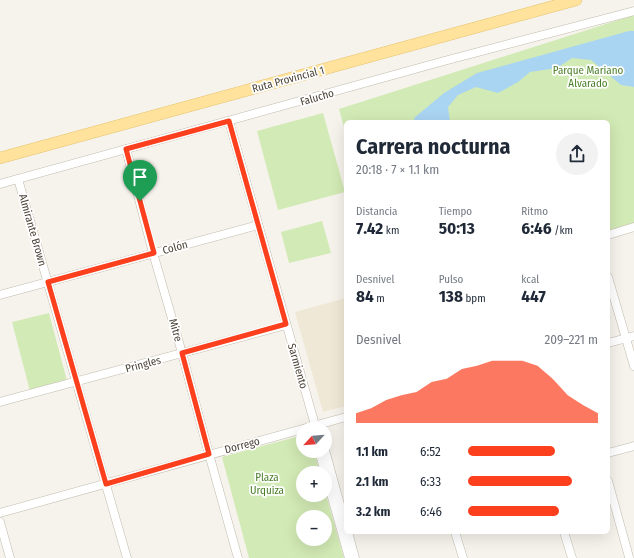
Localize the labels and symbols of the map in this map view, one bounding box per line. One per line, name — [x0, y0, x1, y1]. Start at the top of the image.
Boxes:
street label: Ruta Provincial 1 — [251, 64, 326, 95]
park label: Parque Mariano Alvarado — [553, 64, 623, 90]
street label: Falucho — [299, 86, 336, 108]
pin — [123, 160, 157, 201]
street label: Almirante Brown — [16, 193, 49, 268]
street label: Colón — [161, 238, 189, 257]
street label: Mitre — [166, 317, 185, 343]
street label: Sarmiento — [285, 342, 310, 390]
street label: Pringles — [124, 353, 163, 375]
north arrow — [296, 422, 332, 458]
street label: Dorrego — [223, 435, 261, 456]
park label: Plaza Urquiza — [250, 471, 284, 497]

